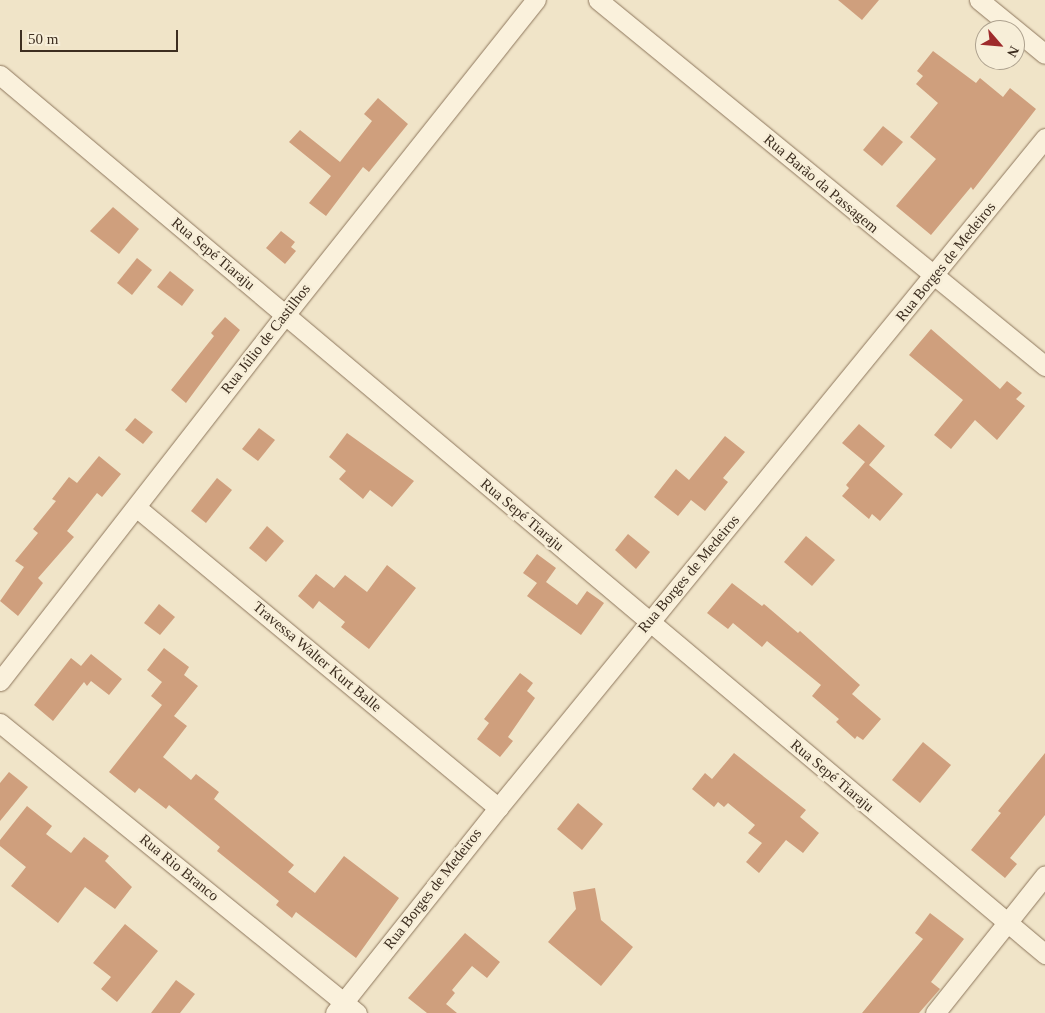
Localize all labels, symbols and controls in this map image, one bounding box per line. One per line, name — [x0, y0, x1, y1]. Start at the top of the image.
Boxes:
scale bar — [22, 20, 180, 52]
north arrow — [975, 20, 1025, 70]
text: 50 m — [28, 31, 58, 47]
text: N — [1004, 44, 1022, 59]
street label: Rua Barão da Passagem — [760, 131, 882, 237]
street label: Rua Borges de Medeiros — [892, 199, 1000, 325]
street label: Rua Sepé Tiaraju — [168, 214, 258, 294]
street label: Rua Júlio de Castilhos — [217, 280, 315, 398]
street label: Rua Sepé Tiaraju — [477, 475, 567, 555]
street label: Rua Borges de Medeiros — [634, 511, 744, 637]
street label: Travessa Walter Kurt Balle — [249, 598, 385, 716]
street label: Rua Sepé Tiaraju — [787, 736, 877, 816]
street label: Rua Borges de Medeiros — [380, 825, 486, 953]
street label: Rua Rio Branco — [136, 831, 222, 905]

